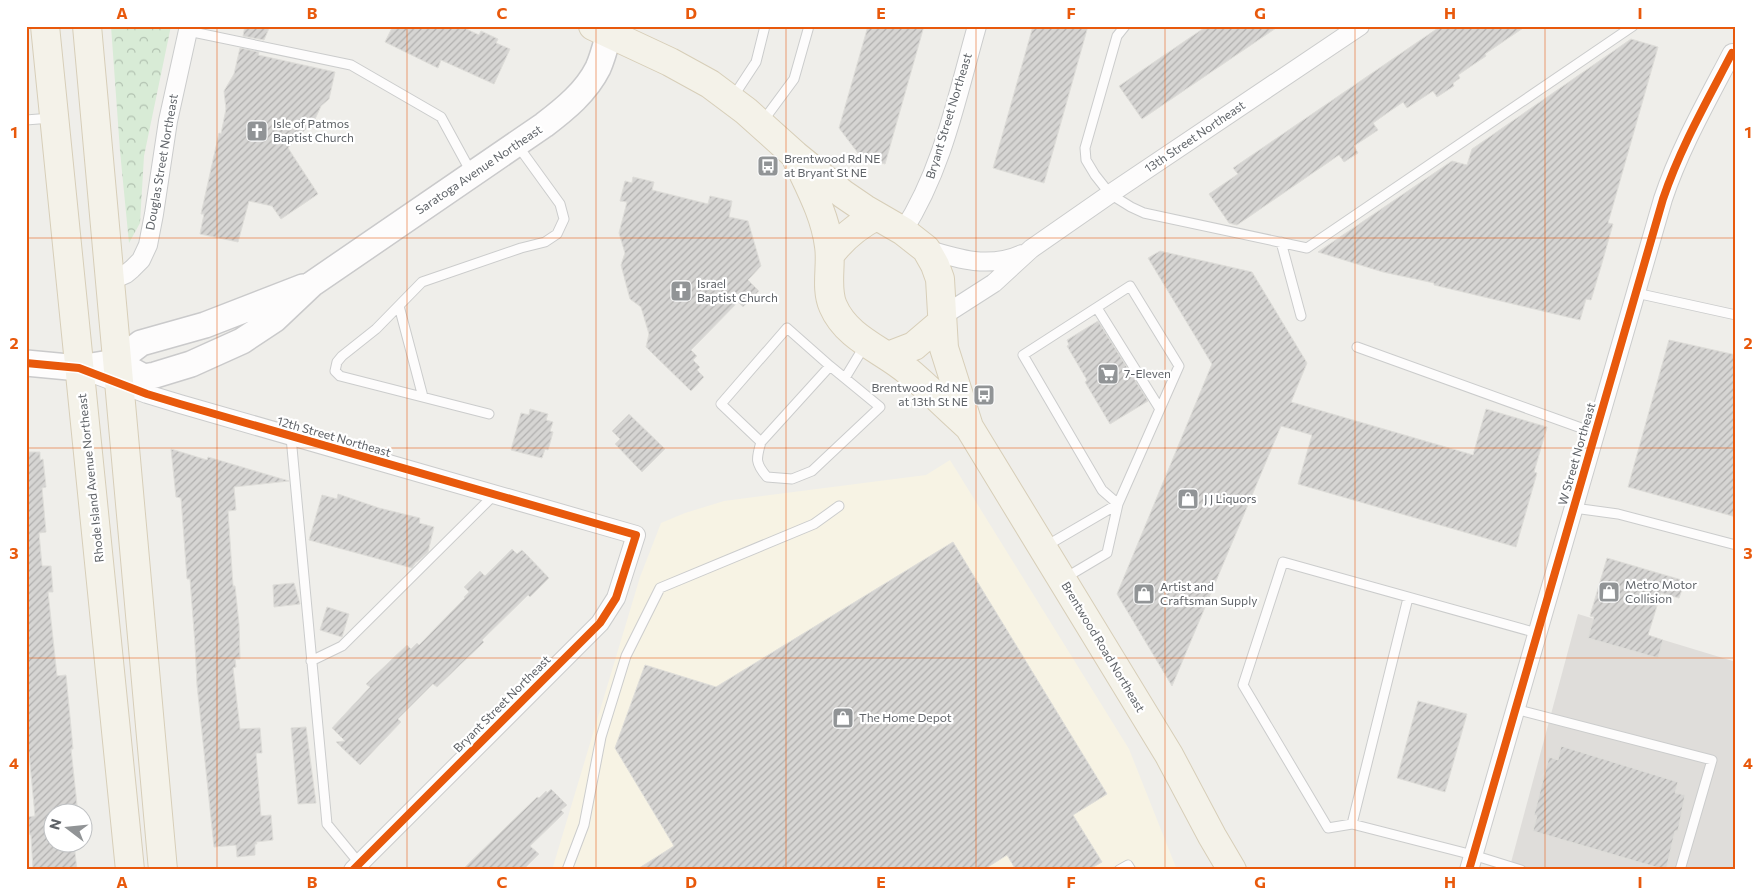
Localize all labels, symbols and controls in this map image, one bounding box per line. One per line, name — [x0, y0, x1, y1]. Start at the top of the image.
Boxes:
text: A — [116, 3, 128, 22]
text: B — [307, 3, 318, 22]
text: C — [497, 3, 508, 22]
text: D — [685, 3, 697, 22]
text: E — [876, 3, 886, 22]
text: F — [1066, 3, 1076, 22]
text: G — [1254, 3, 1266, 22]
text: H — [1444, 3, 1456, 22]
text: I — [1637, 3, 1643, 22]
street label: Bryant Street Northeast — [922, 51, 974, 180]
street label: Douglas Street Northeast — [142, 92, 180, 231]
street label: 13th Street Northeast — [1142, 97, 1247, 175]
place label: Isle of Patmos Baptist Church — [273, 116, 354, 144]
church icon: Isle of Patmos Baptist Church — [245, 119, 269, 143]
text: 1 — [10, 122, 18, 141]
street label: Saratoga Avenue Northeast — [413, 122, 544, 217]
text: 1 — [1744, 122, 1752, 141]
place label: Brentwood Rd NE at Bryant St NE — [784, 151, 880, 179]
bus stop icon: Brentwood Rd NE at Bryant St NE — [756, 154, 780, 178]
place label: Israel Baptist Church — [697, 276, 778, 304]
church icon: Israel Baptist Church — [669, 279, 693, 303]
text: 2 — [9, 333, 19, 352]
text: 2 — [1743, 333, 1753, 352]
supermarket icon: 7-Eleven — [1096, 362, 1120, 386]
place label: 7-Eleven — [1124, 366, 1171, 380]
place label: Brentwood Rd NE at 13th St NE — [872, 380, 968, 408]
bus stop icon: Brentwood Rd NE at 13th St NE — [972, 383, 996, 407]
street label: Rhode Island Avenue Northeast — [74, 393, 106, 563]
street label: W Street Northeast — [1555, 401, 1597, 507]
street label: 12th Street Northeast — [276, 413, 393, 459]
shop icon: J J Liquors — [1176, 487, 1200, 511]
place label: J J Liquors — [1204, 491, 1256, 506]
text: 3 — [9, 543, 19, 562]
text: 3 — [1743, 543, 1753, 562]
place label: Metro Motor Collision — [1625, 577, 1697, 605]
street label: Brentwood Road Northeast — [1059, 579, 1148, 714]
place label: Artist and Craftsman Supply — [1160, 579, 1257, 607]
shop icon: Metro Motor Collision — [1597, 580, 1621, 604]
shop icon: Artist and Craftsman Supply — [1132, 582, 1156, 606]
street label: Bryant Street Northeast — [450, 652, 553, 755]
shop icon: The Home Depot — [831, 706, 855, 730]
place label: The Home Depot — [859, 710, 952, 724]
text: 4 — [9, 753, 19, 772]
text: 4 — [1743, 753, 1753, 772]
north arrow — [42, 804, 92, 854]
text: N — [45, 817, 65, 832]
text: A — [116, 872, 128, 891]
text: B — [307, 872, 318, 891]
text: C — [497, 872, 508, 891]
text: D — [685, 872, 697, 891]
text: E — [876, 872, 886, 891]
text: F — [1066, 872, 1076, 891]
text: G — [1254, 872, 1266, 891]
text: H — [1444, 872, 1456, 891]
text: I — [1637, 872, 1643, 891]

